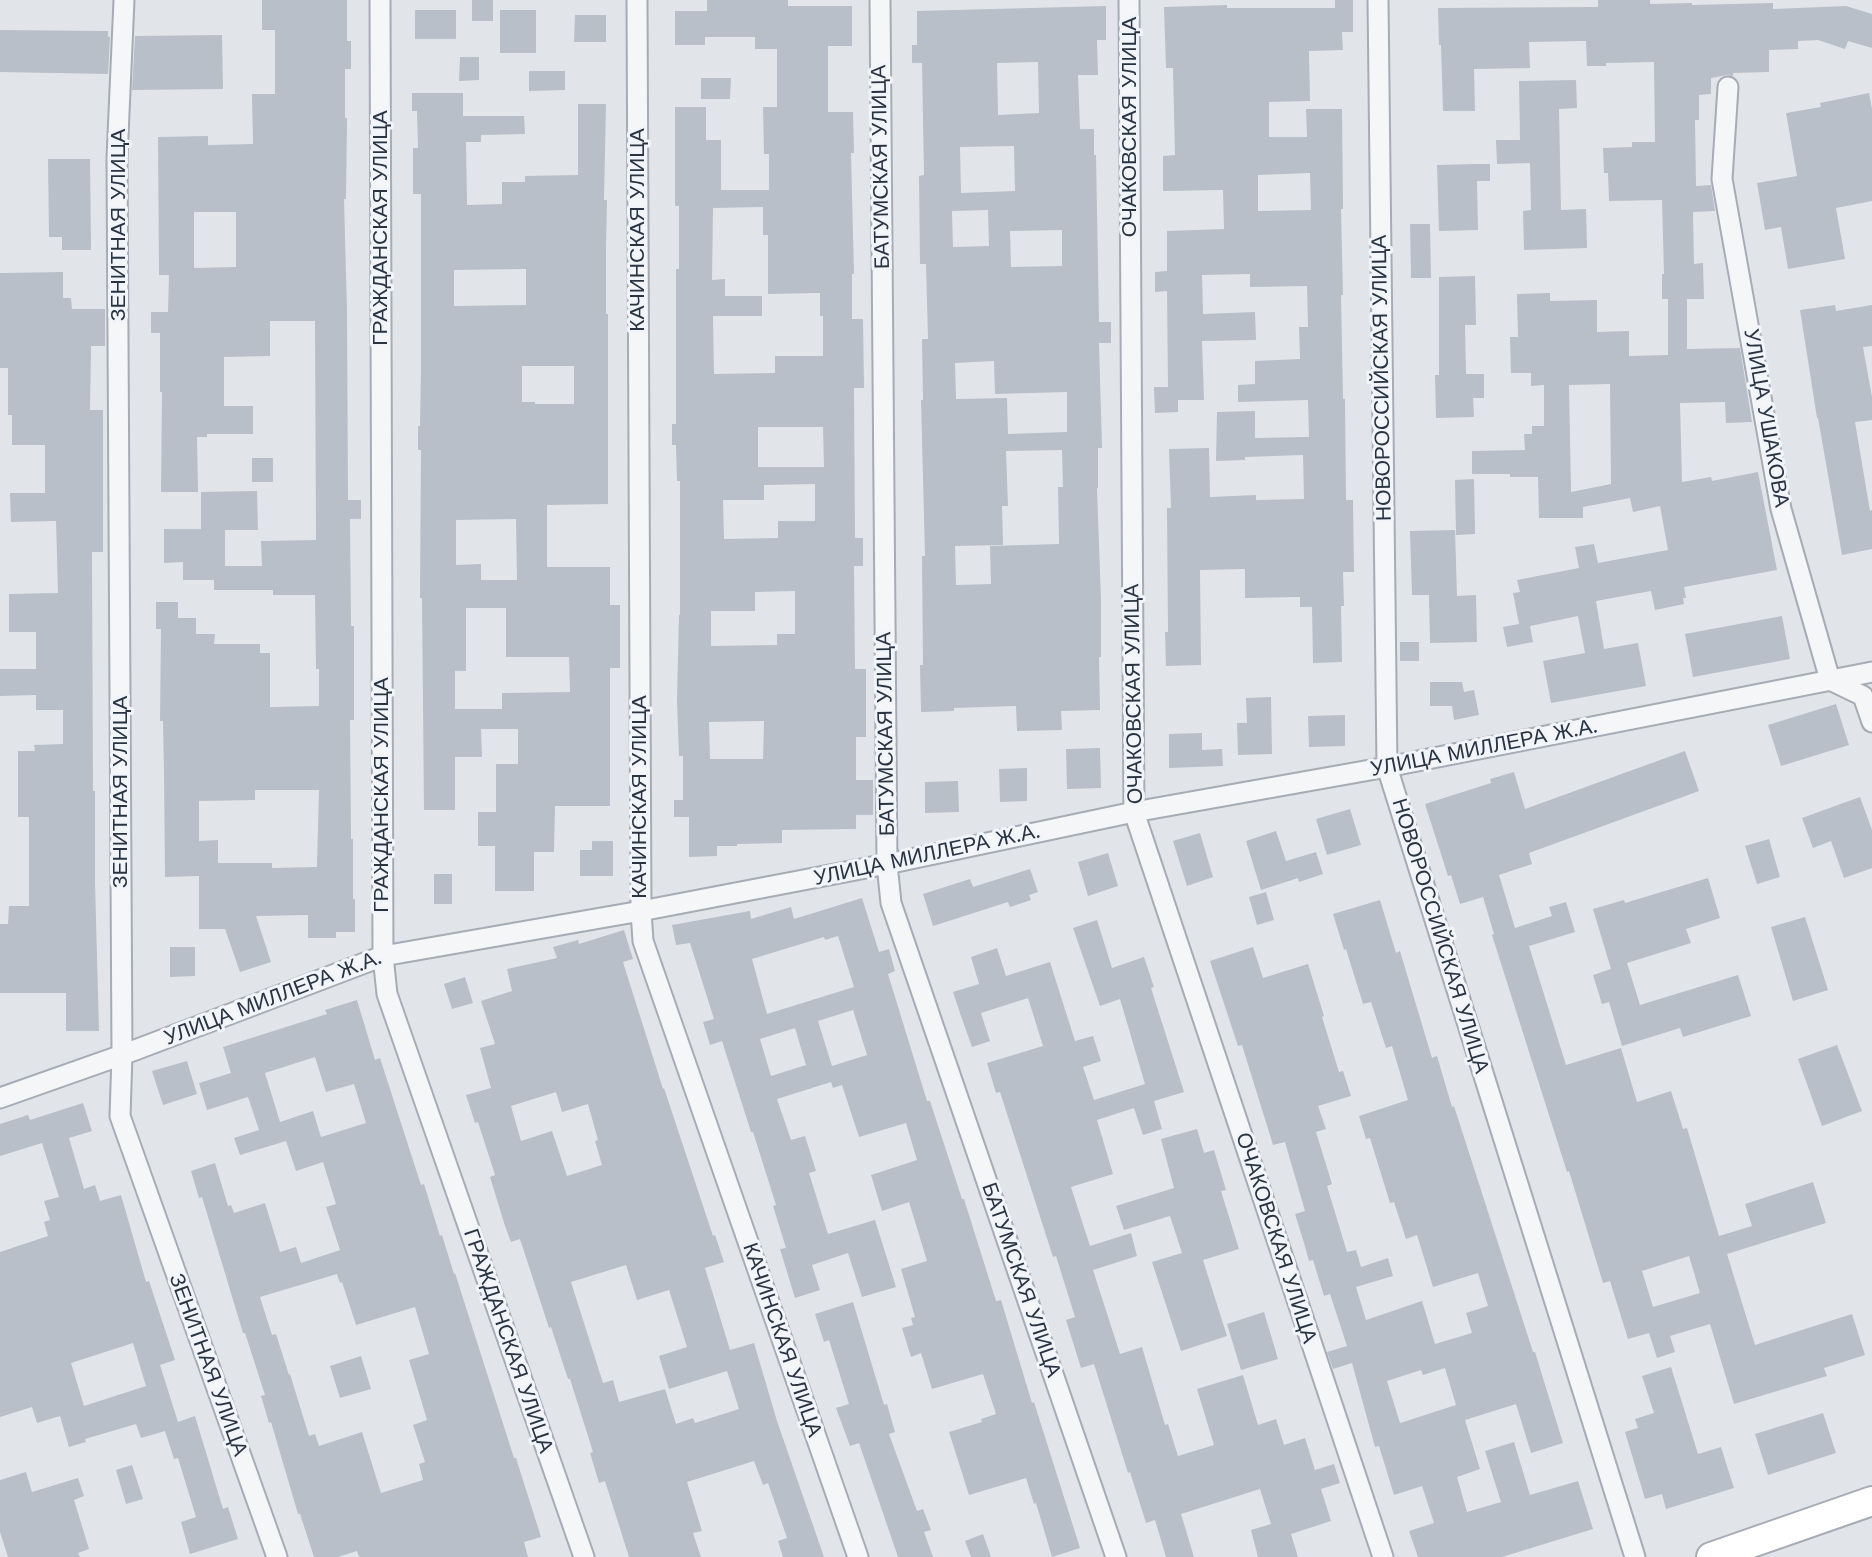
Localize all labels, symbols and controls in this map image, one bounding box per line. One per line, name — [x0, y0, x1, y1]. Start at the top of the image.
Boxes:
street label: ОЧАКОВСКАЯ УЛИЦА — [1117, 17, 1143, 237]
street label: БАТУМСКАЯ УЛИЦА — [867, 65, 895, 269]
street label: ГРАЖДАНСКАЯ УЛИЦА — [368, 110, 394, 346]
street label: КАЧИНСКАЯ УЛИЦА — [625, 128, 651, 332]
street label: ЗЕНИТНАЯ УЛИЦА — [106, 129, 132, 321]
street label: НОВОРОССИЙСКАЯ УЛИЦА — [1367, 235, 1397, 521]
street label: УЛИЦА УШАКОВА — [1738, 327, 1794, 509]
street label: ОЧАКОВСКАЯ УЛИЦА — [1119, 584, 1149, 804]
street label: БАТУМСКАЯ УЛИЦА — [872, 632, 900, 836]
street label: ГРАЖДАНСКАЯ УЛИЦА — [369, 677, 395, 913]
street label: КАЧИНСКАЯ УЛИЦА — [627, 695, 653, 899]
street label: ЗЕНИТНАЯ УЛИЦА — [108, 696, 134, 888]
street label: УЛИЦА МИЛЛЕРА Ж.А. — [1368, 714, 1600, 782]
street label: НОВОРОССИЙСКАЯ УЛИЦА — [1386, 795, 1494, 1077]
street label: УЛИЦА МИЛЛЕРА Ж.А. — [812, 819, 1042, 891]
street label: УЛИЦА МИЛЛЕРА Ж.А. — [161, 945, 385, 1051]
street label: ОЧАКОВСКАЯ УЛИЦА — [1230, 1129, 1322, 1347]
street label: БАТУМСКАЯ УЛИЦА — [976, 1179, 1066, 1381]
street label: ГРАЖДАНСКАЯ УЛИЦА — [458, 1226, 558, 1456]
street label: КАЧИНСКАЯ УЛИЦА — [737, 1240, 827, 1440]
street label: ЗЕНИТНАЯ УЛИЦА — [163, 1270, 253, 1460]

